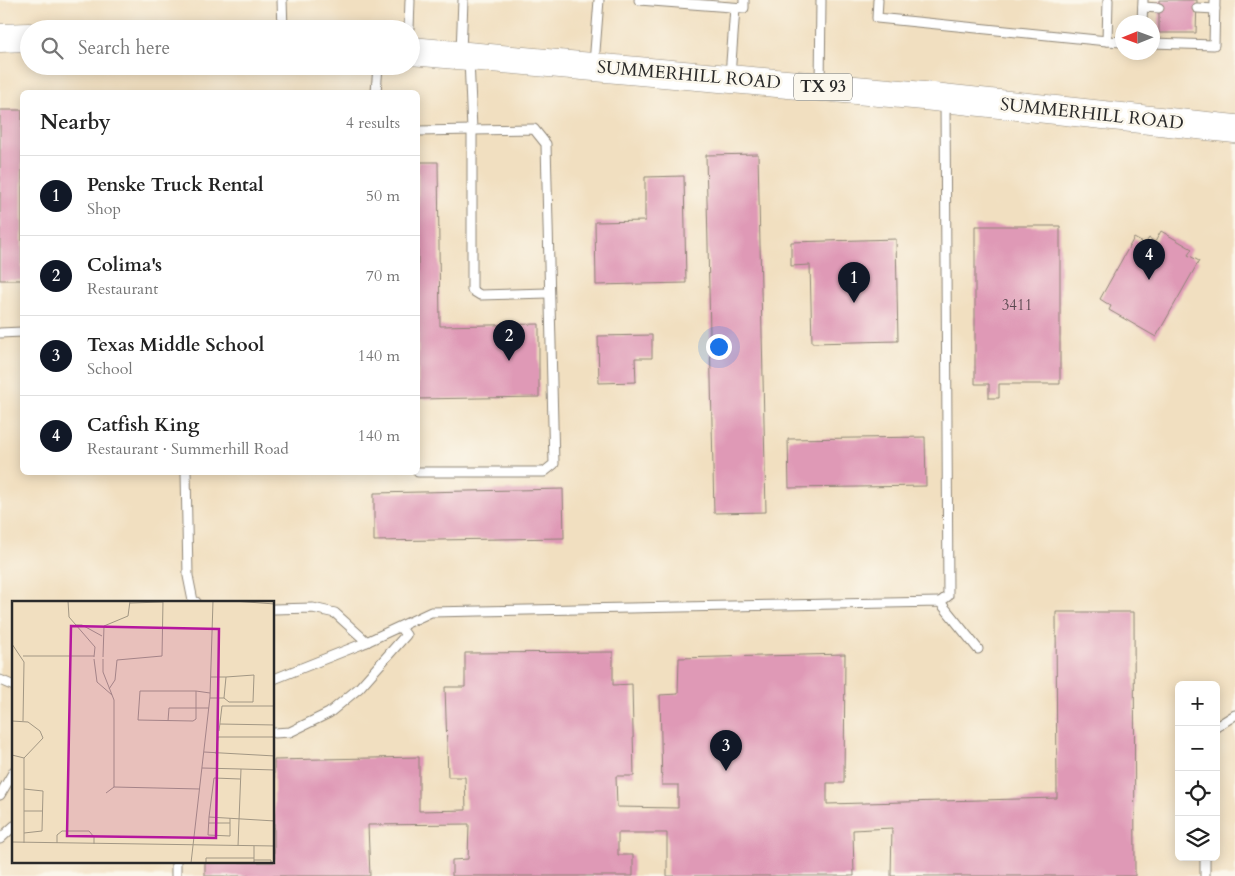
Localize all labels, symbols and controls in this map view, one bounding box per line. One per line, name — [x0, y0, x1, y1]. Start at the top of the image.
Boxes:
north arrow — [1115, 15, 1160, 60]
search box — [20, 20, 420, 75]
icon: search — [38, 34, 66, 62]
text: Search here — [78, 35, 170, 61]
street label: SUMMERHILL ROAD — [596, 55, 782, 95]
road number: TX 93 — [794, 74, 852, 100]
street label: SUMMERHILL ROAD — [999, 92, 1185, 136]
text: Nearby — [40, 108, 111, 137]
text: 4 results — [346, 112, 400, 134]
text: Penske Truck Rental — [87, 172, 264, 198]
text: 1 — [52, 185, 60, 207]
text: 50 m — [366, 185, 400, 207]
text: Shop — [87, 198, 121, 220]
pin: 4 — [1133, 239, 1165, 280]
text: Colima's — [87, 252, 162, 278]
pin: 1 — [838, 262, 870, 303]
text: 2 — [52, 265, 60, 287]
text: 70 m — [366, 265, 400, 287]
text: Restaurant — [87, 278, 158, 300]
house number: 3411 — [1002, 295, 1032, 315]
pin: 2 — [493, 320, 525, 361]
text: Texas Middle School — [87, 332, 264, 358]
your location — [706, 334, 732, 360]
text: 3 — [52, 345, 60, 367]
text: 140 m — [358, 345, 400, 367]
text: School — [87, 358, 132, 380]
text: Catfish King — [87, 412, 199, 438]
text: 4 — [52, 425, 60, 447]
text: 140 m — [358, 425, 400, 447]
text: Restaurant · Summerhill Road — [87, 438, 289, 460]
inset map — [12, 601, 275, 864]
map controls — [1175, 681, 1220, 861]
button: + — [1175, 681, 1220, 726]
button: − — [1175, 726, 1220, 771]
pin: 3 — [710, 730, 742, 771]
button: locate — [1175, 771, 1220, 816]
button: layers — [1175, 816, 1220, 861]

